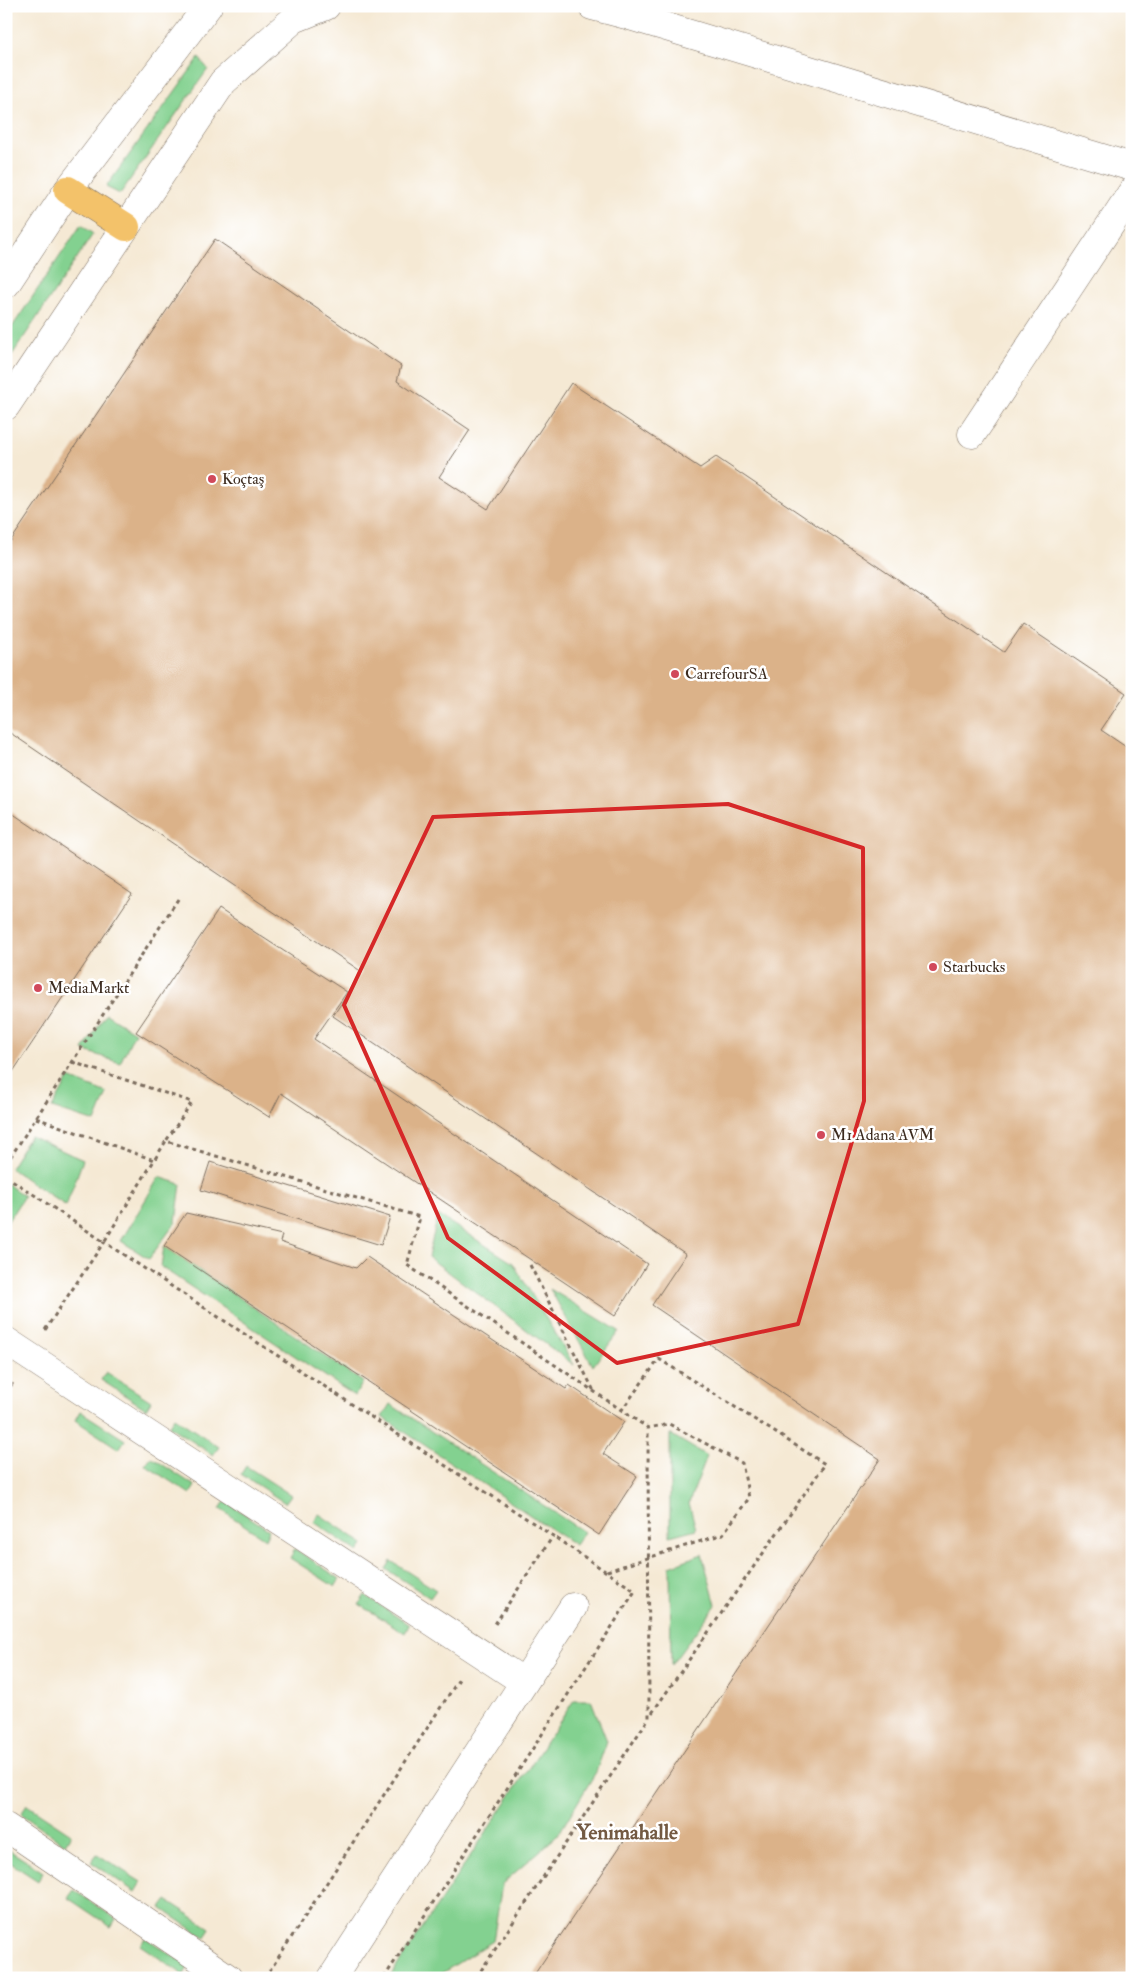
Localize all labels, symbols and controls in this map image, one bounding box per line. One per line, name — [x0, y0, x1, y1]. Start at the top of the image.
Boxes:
place label: Koçtaş — [222, 469, 264, 489]
marker: Koçtaş — [206, 473, 218, 485]
place label: CarrefourSA — [685, 664, 768, 684]
marker: CarrefourSA — [669, 668, 681, 680]
place label: Starbucks — [943, 957, 1005, 977]
marker: Starbucks — [927, 961, 939, 973]
place label: MediaMarkt — [48, 978, 129, 998]
marker: MediaMarkt — [32, 982, 44, 994]
place label: M1 Adana AVM — [831, 1125, 934, 1145]
marker: M1 Adana AVM — [815, 1129, 827, 1141]
district label: Yenimahalle — [575, 1819, 678, 1846]

